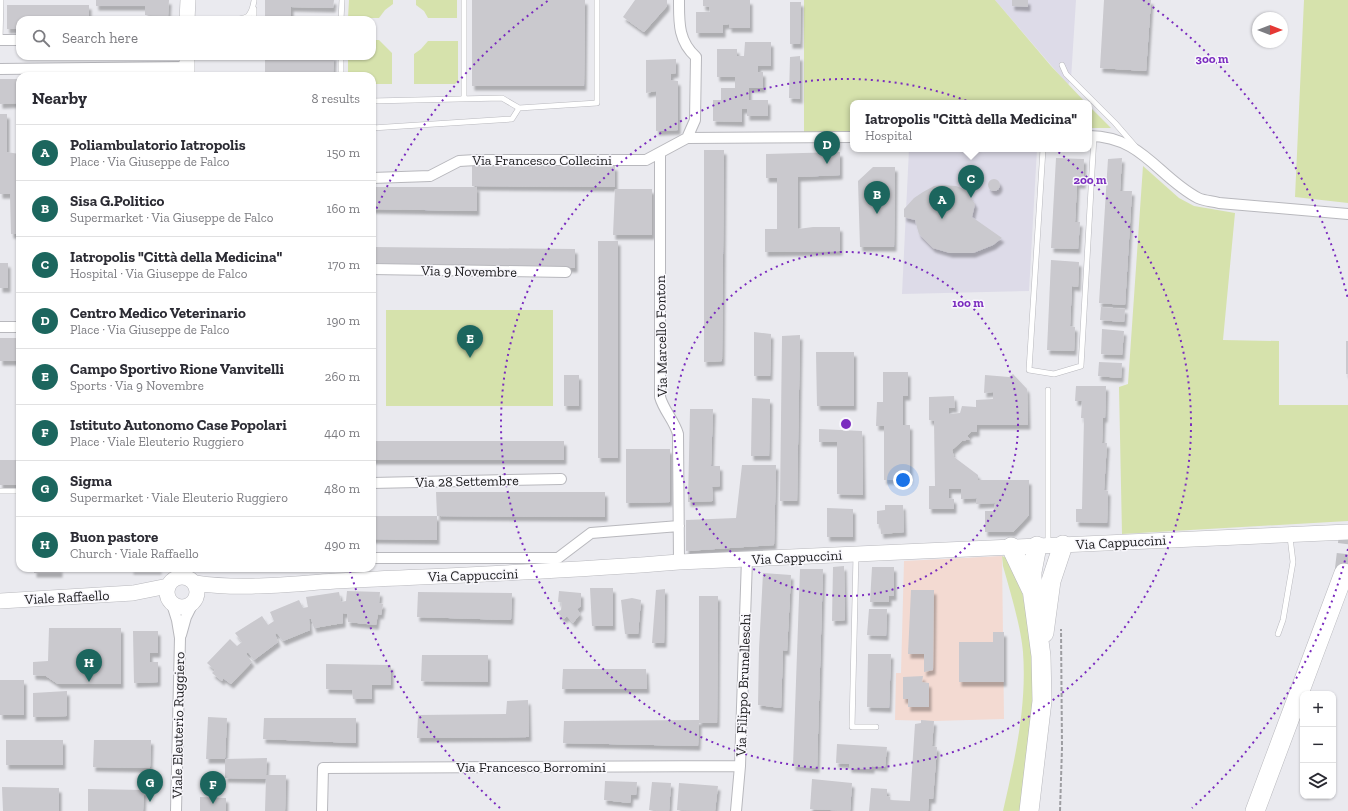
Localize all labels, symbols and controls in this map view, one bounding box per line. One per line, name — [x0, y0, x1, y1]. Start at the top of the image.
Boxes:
north arrow — [1252, 12, 1288, 48]
search box — [16, 16, 376, 60]
icon: search — [30, 27, 52, 49]
text: Search here — [62, 29, 138, 47]
text: 300 m — [1196, 52, 1229, 66]
text: Nearby — [32, 88, 87, 108]
text: 8 results — [312, 91, 360, 106]
popup — [850, 100, 1092, 152]
text: Iatropolis "Città della Medicina" — [865, 110, 1077, 128]
text: Hospital — [865, 128, 912, 143]
pin: D — [814, 131, 840, 164]
text: Poliambulatorio Iatropolis — [70, 136, 246, 154]
text: A — [41, 145, 49, 160]
text: 150 m — [327, 145, 360, 160]
street label: Via Francesco Collecini — [471, 152, 612, 169]
text: Place · Via Giuseppe de Falco — [70, 154, 229, 169]
pin: C — [958, 165, 984, 198]
text: 200 m — [1073, 173, 1107, 187]
pin: B — [864, 181, 890, 214]
pin: A — [929, 186, 955, 219]
text: Sisa G.Politico — [70, 192, 164, 210]
text: B — [41, 201, 49, 216]
text: 160 m — [326, 201, 360, 216]
text: Supermarket · Via Giuseppe de Falco — [70, 210, 273, 225]
text: Iatropolis "Città della Medicina" — [70, 248, 282, 266]
text: C — [41, 257, 49, 272]
text: 170 m — [327, 257, 360, 272]
street label: Via 9 Novembre — [420, 262, 517, 281]
text: Hospital · Via Giuseppe de Falco — [70, 266, 247, 281]
street label: Via Marcello Fonton — [652, 275, 671, 398]
text: 100 m — [952, 296, 984, 310]
text: Centro Medico Veterinario — [70, 304, 246, 322]
text: D — [40, 313, 50, 328]
text: 190 m — [326, 313, 360, 328]
text: Place · Via Giuseppe de Falco — [70, 322, 229, 337]
pin: E — [457, 325, 483, 358]
text: Campo Sportivo Rione Vanvitelli — [70, 360, 284, 378]
text: E — [41, 369, 49, 384]
text: 260 m — [325, 369, 360, 384]
text: Sports · Via 9 Novembre — [70, 378, 204, 393]
text: Istituto Autonomo Case Popolari — [70, 416, 287, 434]
centre of rings — [839, 417, 853, 431]
text: F — [41, 425, 49, 440]
text: 440 m — [324, 425, 360, 440]
text: Place · Viale Eleuterio Ruggiero — [70, 434, 244, 449]
your location — [893, 470, 913, 490]
text: Sigma — [70, 472, 112, 490]
street label: Via 28 Settembre — [414, 472, 519, 491]
text: G — [41, 481, 49, 496]
text: 480 m — [324, 481, 360, 496]
text: Supermarket · Viale Eleuterio Ruggiero — [70, 490, 288, 505]
text: Buon pastore — [70, 528, 158, 546]
street label: Via Cappuccini — [1074, 532, 1167, 553]
text: H — [40, 537, 50, 552]
text: 490 m — [324, 537, 360, 552]
text: Church · Viale Raffaello — [70, 546, 199, 561]
street label: Via Cappuccini — [750, 547, 843, 568]
street label: Via Cappuccini — [426, 565, 519, 586]
street label: Viale Raffaello — [23, 587, 110, 608]
street label: Via Filippo Brunelleschi — [732, 613, 754, 758]
pin: H — [76, 649, 102, 682]
street label: Viale Eleuterio Ruggiero — [169, 652, 188, 799]
map controls — [1300, 691, 1336, 799]
button: + — [1300, 691, 1336, 727]
button: − — [1300, 727, 1336, 763]
street label: Via Francesco Borromini — [455, 759, 606, 776]
button: layers — [1300, 763, 1336, 799]
pin: G — [137, 769, 163, 802]
pin: F — [200, 771, 226, 804]

